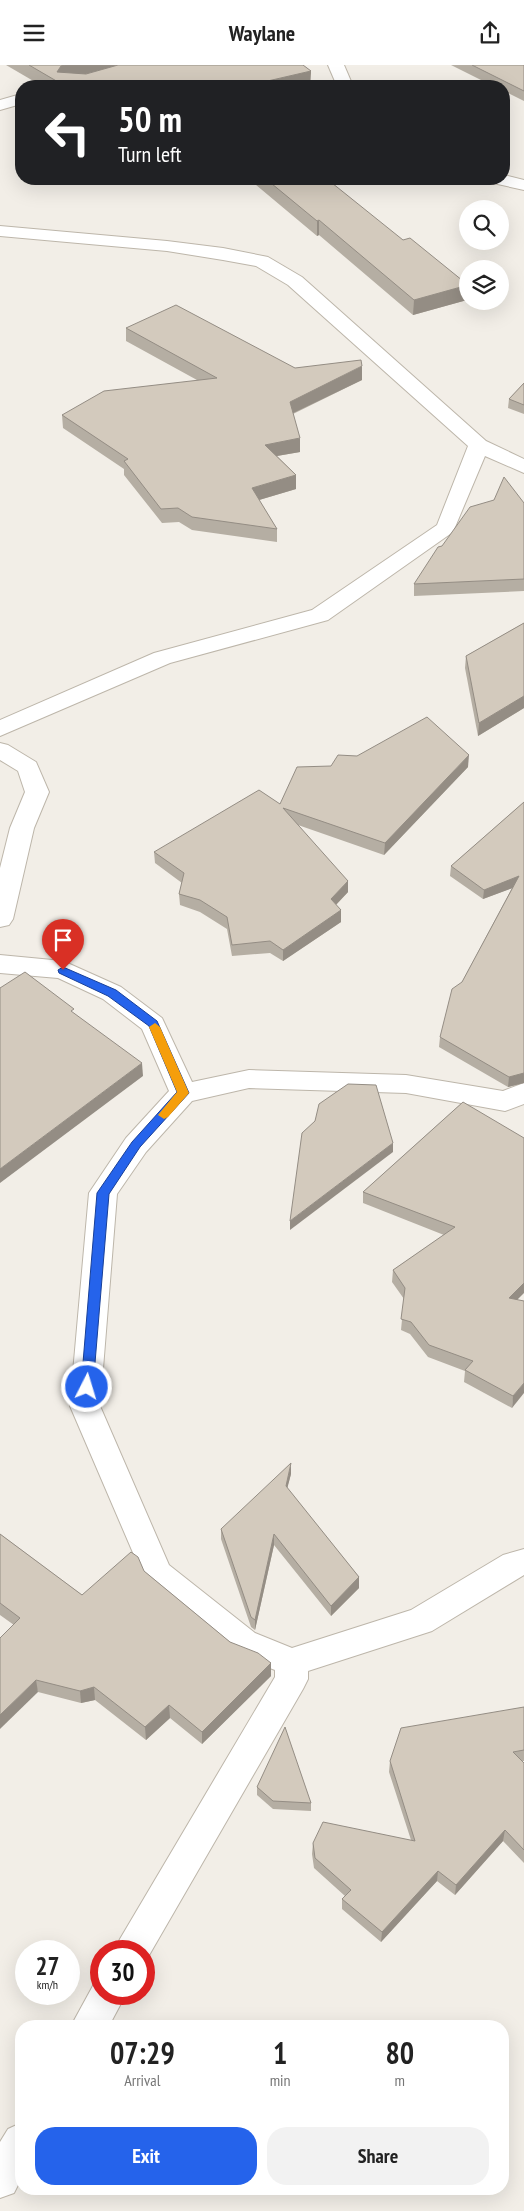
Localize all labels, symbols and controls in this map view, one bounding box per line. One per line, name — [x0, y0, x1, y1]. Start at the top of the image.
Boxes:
icon: menu — [20, 19, 48, 47]
text: Waylane — [229, 19, 295, 47]
icon: share — [476, 19, 504, 47]
text: 50 m — [118, 96, 182, 142]
icon: left — [35, 100, 100, 165]
text: Turn left — [118, 140, 182, 168]
map controls — [459, 200, 509, 310]
button: search — [459, 200, 509, 250]
button: layers — [459, 260, 509, 310]
pin — [42, 919, 84, 970]
icon: arrive — [49, 926, 77, 954]
position arrow — [60, 1360, 112, 1412]
speed limit sign: 30 — [90, 1940, 155, 2005]
text: 27 — [36, 1950, 59, 1982]
text: km/h — [37, 1977, 58, 1992]
text: 07:29 — [110, 2033, 175, 2072]
text: 1 — [273, 2033, 287, 2072]
text: 80 — [385, 2033, 414, 2072]
text: Arrival — [124, 2070, 160, 2090]
text: min — [270, 2070, 291, 2090]
text: m — [395, 2070, 405, 2090]
button: Exit — [35, 2127, 257, 2185]
button: Share — [267, 2127, 489, 2185]

